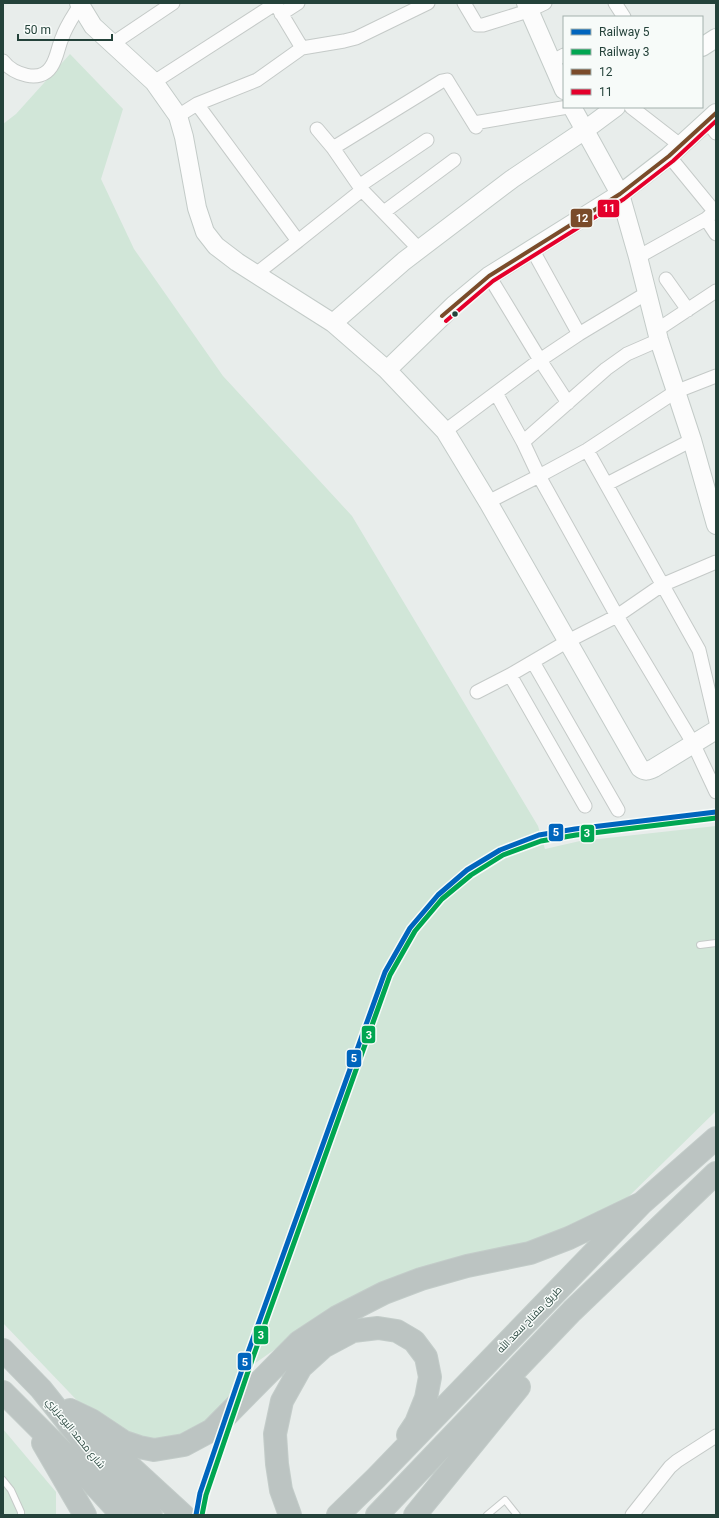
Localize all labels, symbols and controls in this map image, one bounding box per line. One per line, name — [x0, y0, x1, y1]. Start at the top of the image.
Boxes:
scale bar — [18, 16, 112, 42]
legend — [563, 16, 703, 108]
text: 50 m — [24, 23, 51, 37]
text: Railway 5 — [599, 25, 650, 39]
text: Railway 3 — [599, 45, 650, 59]
text: 12 — [599, 65, 613, 79]
text: 11 — [599, 85, 613, 99]
line badge: 11 — [597, 199, 620, 218]
text: 11 — [603, 202, 615, 215]
line badge: 12 — [570, 208, 593, 228]
text: 12 — [576, 212, 588, 225]
unlabelled marker — [450, 309, 460, 319]
line badge: 5 — [548, 823, 564, 842]
line badge: 3 — [580, 824, 595, 843]
text: 5 — [553, 826, 559, 839]
text: 3 — [584, 827, 590, 840]
line badge: 3 — [361, 1025, 376, 1044]
text: 3 — [366, 1029, 372, 1042]
line badge: 5 — [346, 1049, 362, 1068]
text: 5 — [351, 1052, 357, 1065]
street label: طريق مفتاح سعد الله — [493, 1282, 565, 1356]
line badge: 3 — [253, 1325, 269, 1345]
text: 3 — [258, 1329, 264, 1342]
line badge: 5 — [237, 1352, 252, 1371]
text: 5 — [242, 1356, 248, 1369]
street label: شارع محمد البوعزيزي — [42, 1396, 107, 1472]

